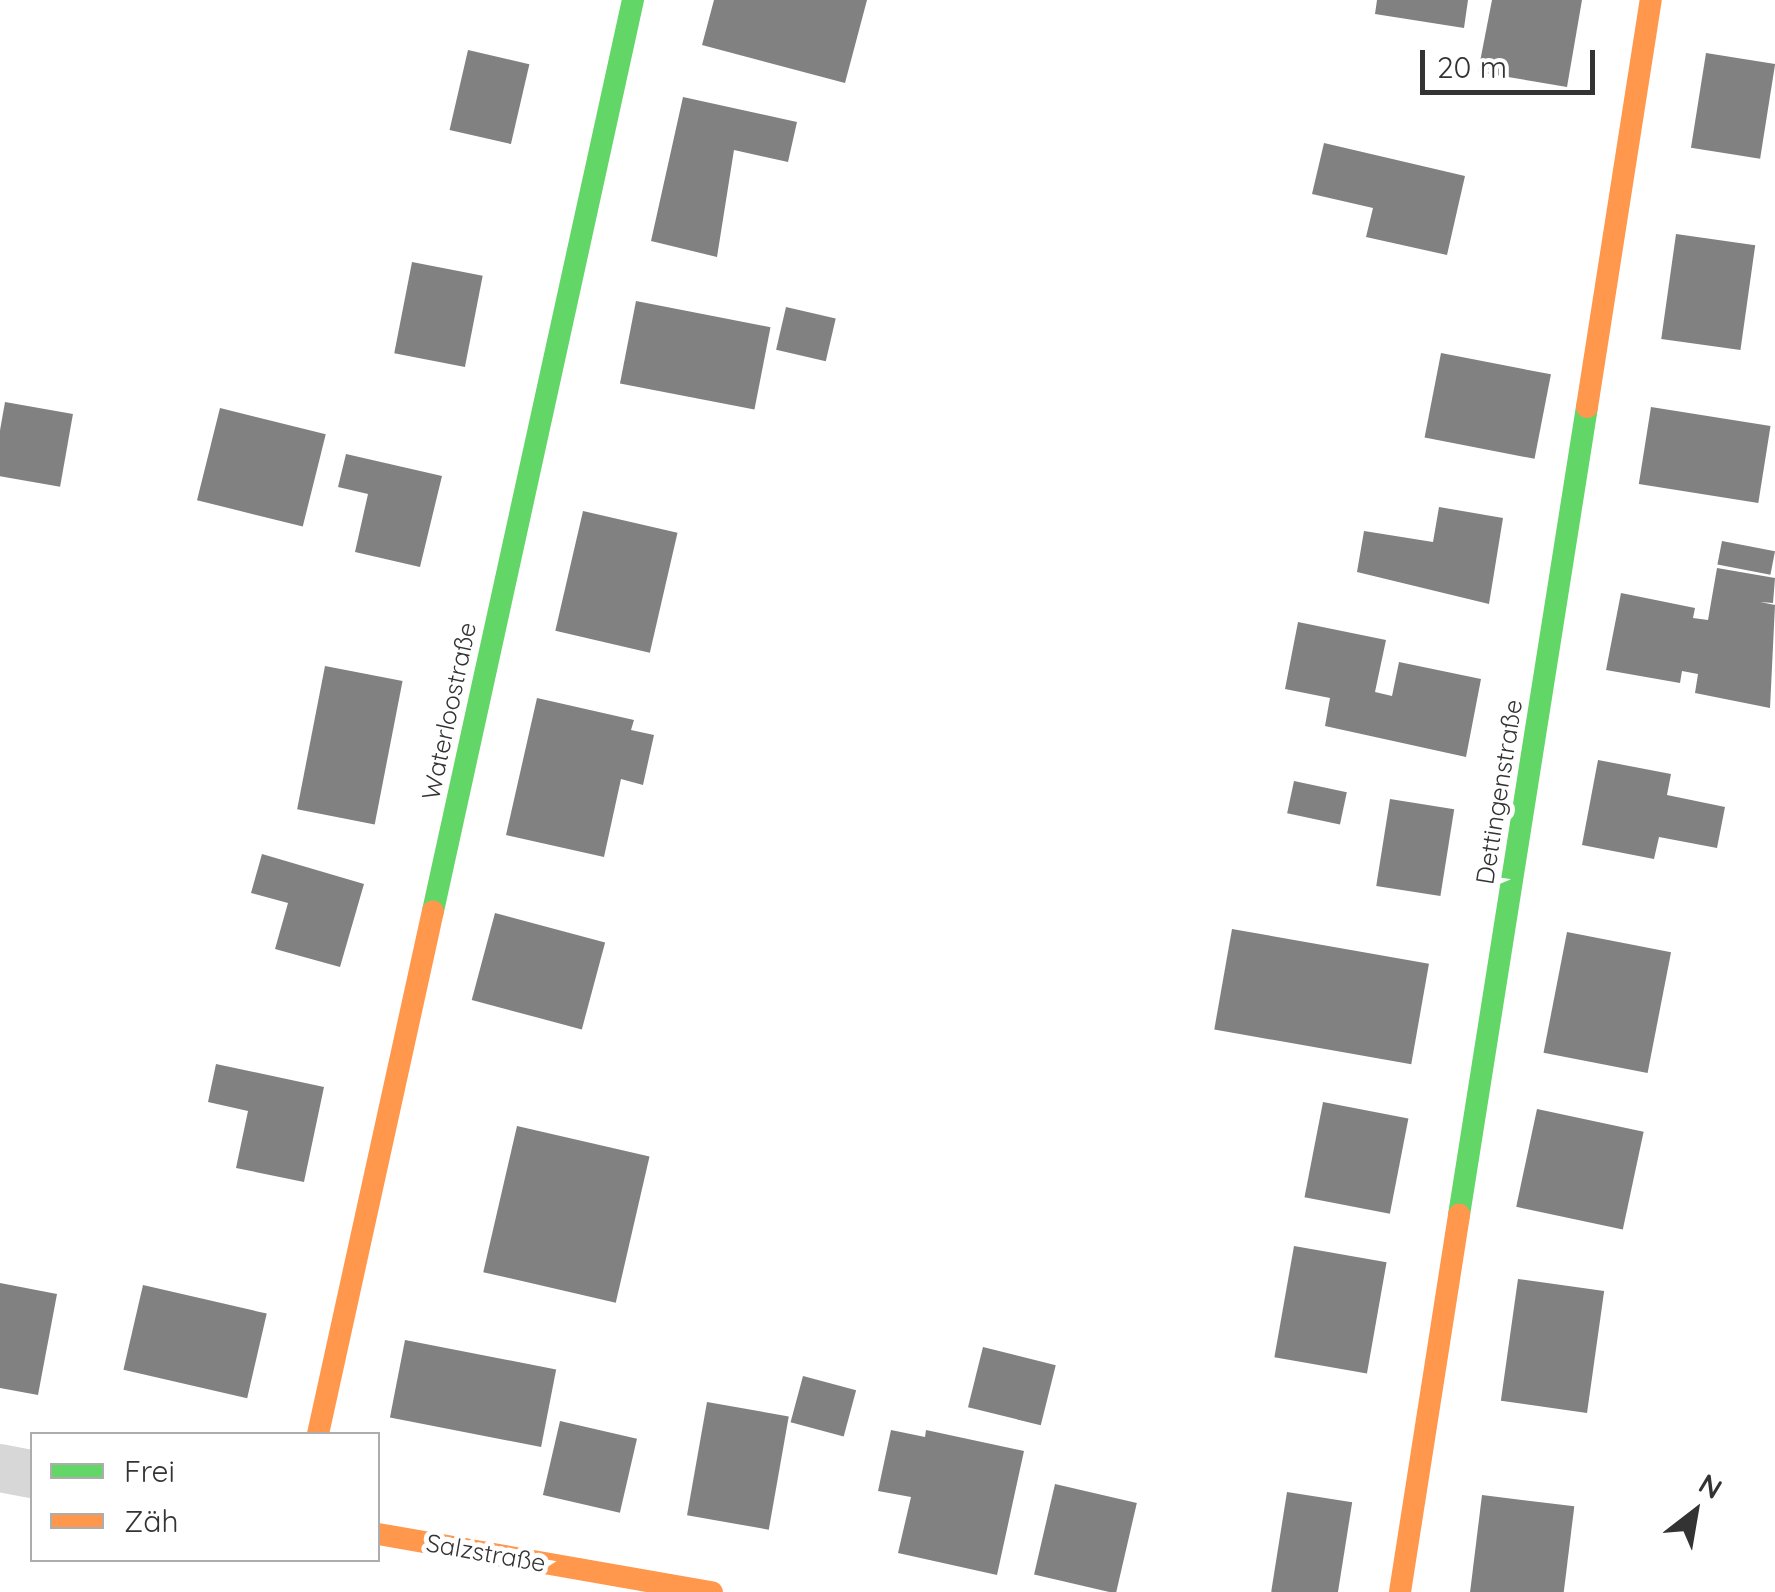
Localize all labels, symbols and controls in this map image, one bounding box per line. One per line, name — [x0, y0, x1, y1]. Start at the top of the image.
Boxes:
scale bar — [1425, 30, 1600, 92]
text: 20 m — [1437, 48, 1507, 86]
street label: Waterloostraße — [416, 619, 482, 803]
street label: Dettingenstraße — [1470, 697, 1528, 887]
legend — [30, 1432, 380, 1562]
text: Frei — [124, 1452, 175, 1490]
north arrow — [1645, 1462, 1745, 1562]
text: N — [1693, 1466, 1729, 1506]
text: Zäh — [124, 1502, 179, 1540]
street label: Salzstraße — [424, 1528, 548, 1578]

